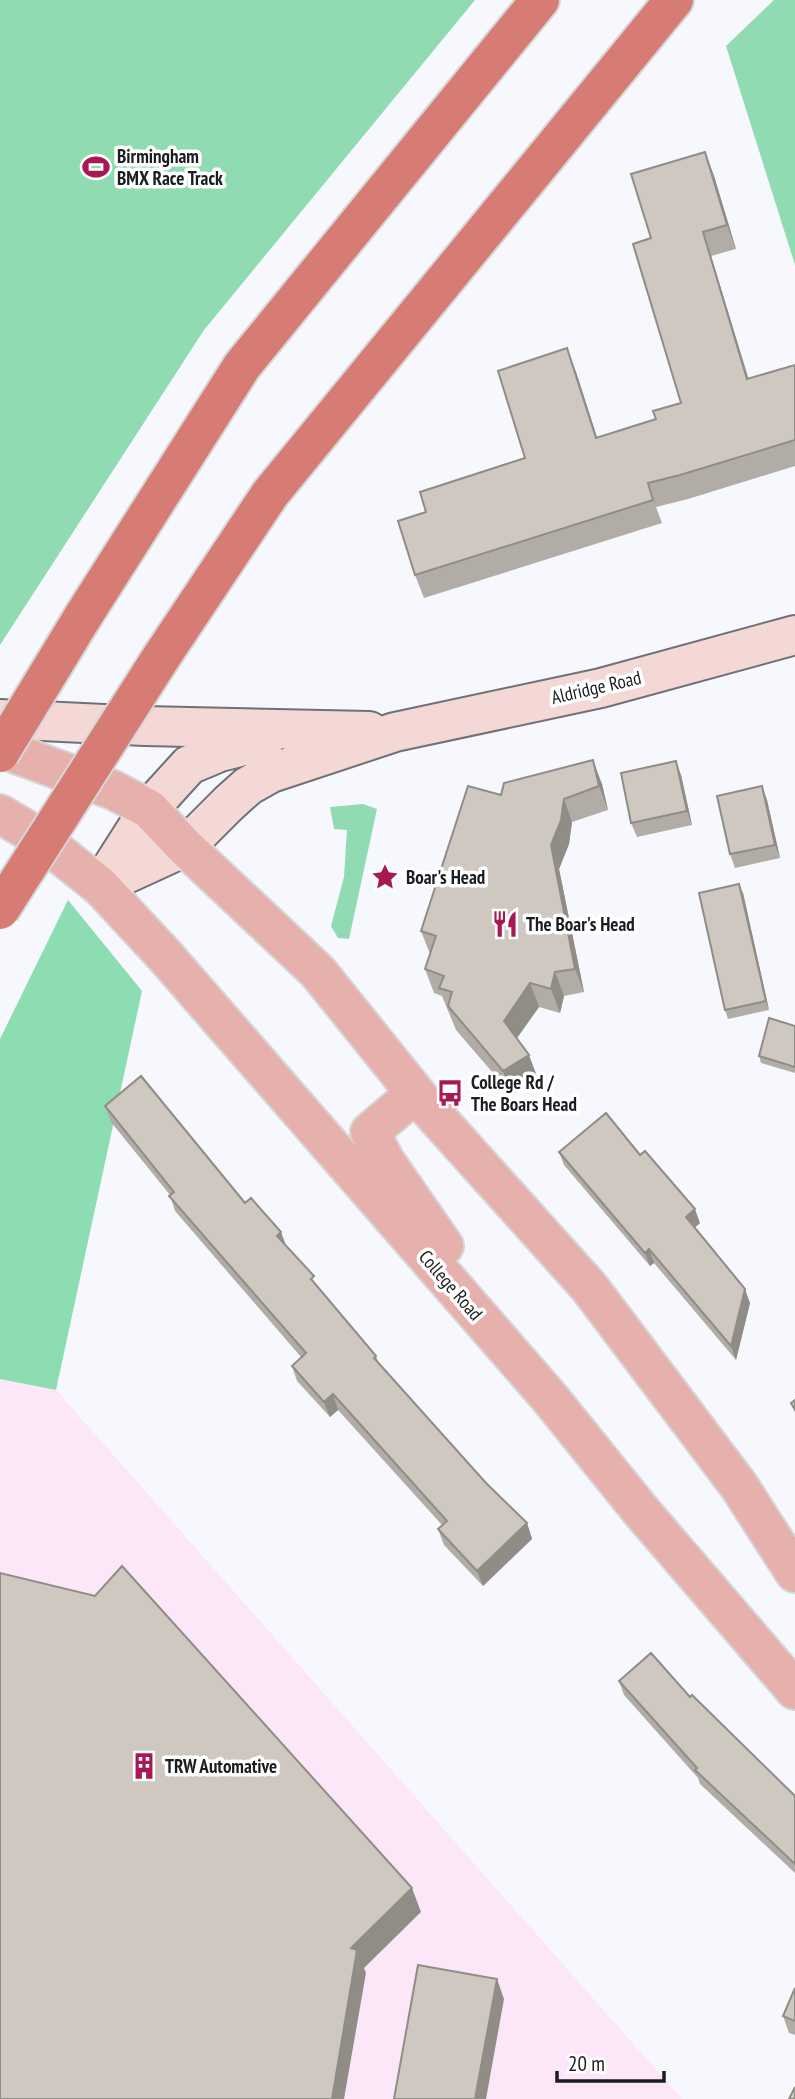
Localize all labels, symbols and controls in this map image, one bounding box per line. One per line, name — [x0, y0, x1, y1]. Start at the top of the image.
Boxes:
place label: Birmingham BMX Race Track — [117, 144, 223, 190]
sports icon: Birmingham BMX Race Track — [81, 152, 111, 182]
street label: Aldridge Road — [549, 665, 643, 709]
place icon: Boar's Head — [370, 862, 400, 892]
place label: Boar's Head — [406, 865, 485, 889]
restaurant icon: The Boar's Head — [490, 909, 520, 939]
place label: The Boar's Head — [526, 912, 635, 936]
place label: College Rd / The Boars Head — [471, 1070, 577, 1116]
bus stop icon: College Rd / The Boars Head — [435, 1078, 465, 1108]
street label: College Road — [414, 1245, 488, 1325]
building icon: TRW Automative — [129, 1751, 159, 1781]
place label: TRW Automative — [165, 1754, 277, 1778]
scale bar — [557, 2039, 664, 2084]
text: 20 m — [568, 2050, 605, 2077]

